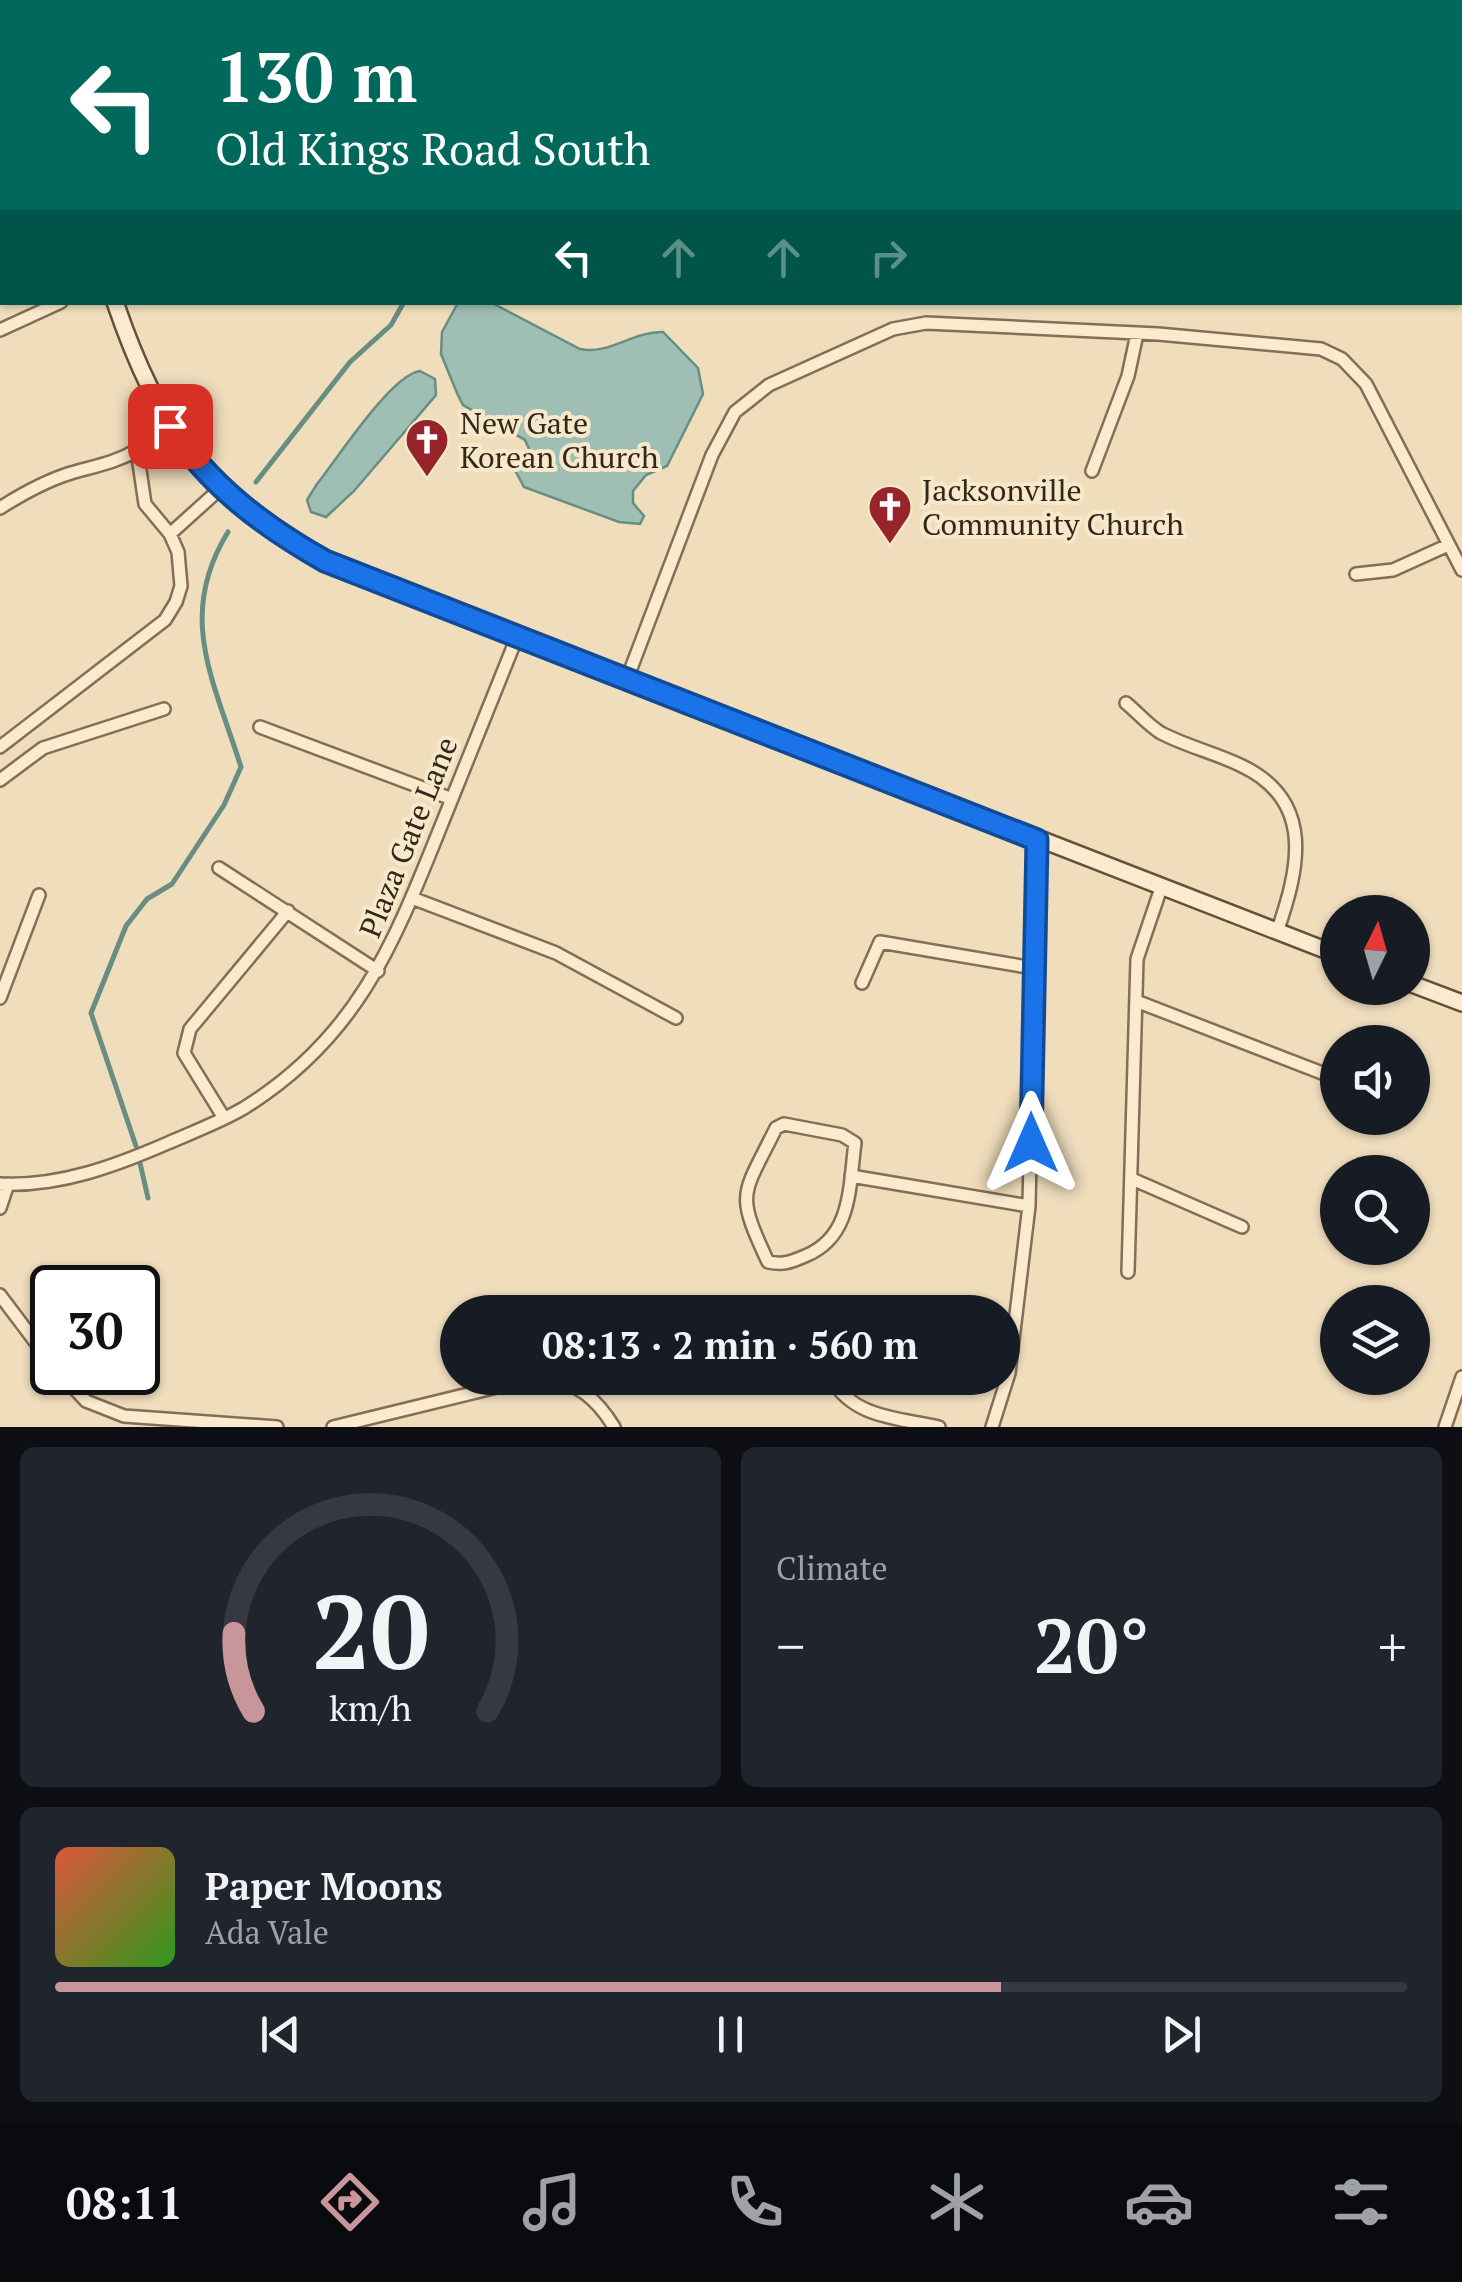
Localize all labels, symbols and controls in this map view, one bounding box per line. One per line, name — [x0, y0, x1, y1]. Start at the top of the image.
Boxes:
text: 130 m — [215, 29, 417, 122]
icon: left — [50, 40, 180, 170]
text: Old Kings Road South — [215, 118, 650, 178]
icon: left — [546, 230, 601, 285]
icon: ahead — [651, 230, 706, 285]
icon: ahead — [756, 230, 811, 285]
icon: right — [861, 230, 916, 285]
pin — [128, 384, 213, 469]
icon: arrive — [143, 399, 198, 454]
place label: New Gate Korean Church — [460, 403, 659, 477]
church icon: New Gate Korean Church — [404, 417, 450, 478]
place label: Jacksonville Community Church — [922, 470, 1184, 544]
church icon: Jacksonville Community Church — [867, 484, 913, 545]
street label: Plaza Gate Lane — [350, 731, 466, 943]
north arrow — [1320, 895, 1430, 1005]
map controls — [1320, 895, 1430, 1395]
button: sound — [1320, 1025, 1430, 1135]
position arrow — [979, 1091, 1083, 1195]
button: search — [1320, 1155, 1430, 1265]
speed limit sign: 30 — [30, 1265, 160, 1395]
button: layers — [1320, 1285, 1430, 1395]
text: 08:13 · 2 min · 560 m — [542, 1320, 918, 1370]
text: Climate — [776, 1547, 888, 1589]
text: 20 — [312, 1561, 429, 1699]
text: 20° — [1034, 1595, 1149, 1694]
text: − — [776, 1609, 805, 1682]
text: + — [1378, 1609, 1407, 1682]
text: km/h — [329, 1684, 412, 1731]
text: Paper Moons — [205, 1861, 443, 1911]
text: Ada Vale — [205, 1911, 329, 1953]
icon: previous — [253, 2007, 308, 2062]
icon: pause — [703, 2007, 758, 2062]
icon: next — [1154, 2007, 1209, 2062]
icon: directions — [315, 2167, 385, 2237]
icon: music — [517, 2167, 587, 2237]
icon: phone — [720, 2167, 790, 2237]
icon: climate — [922, 2167, 992, 2237]
icon: car — [1124, 2167, 1194, 2237]
icon: filters — [1326, 2167, 1396, 2237]
text: 08:11 — [66, 2172, 183, 2232]

